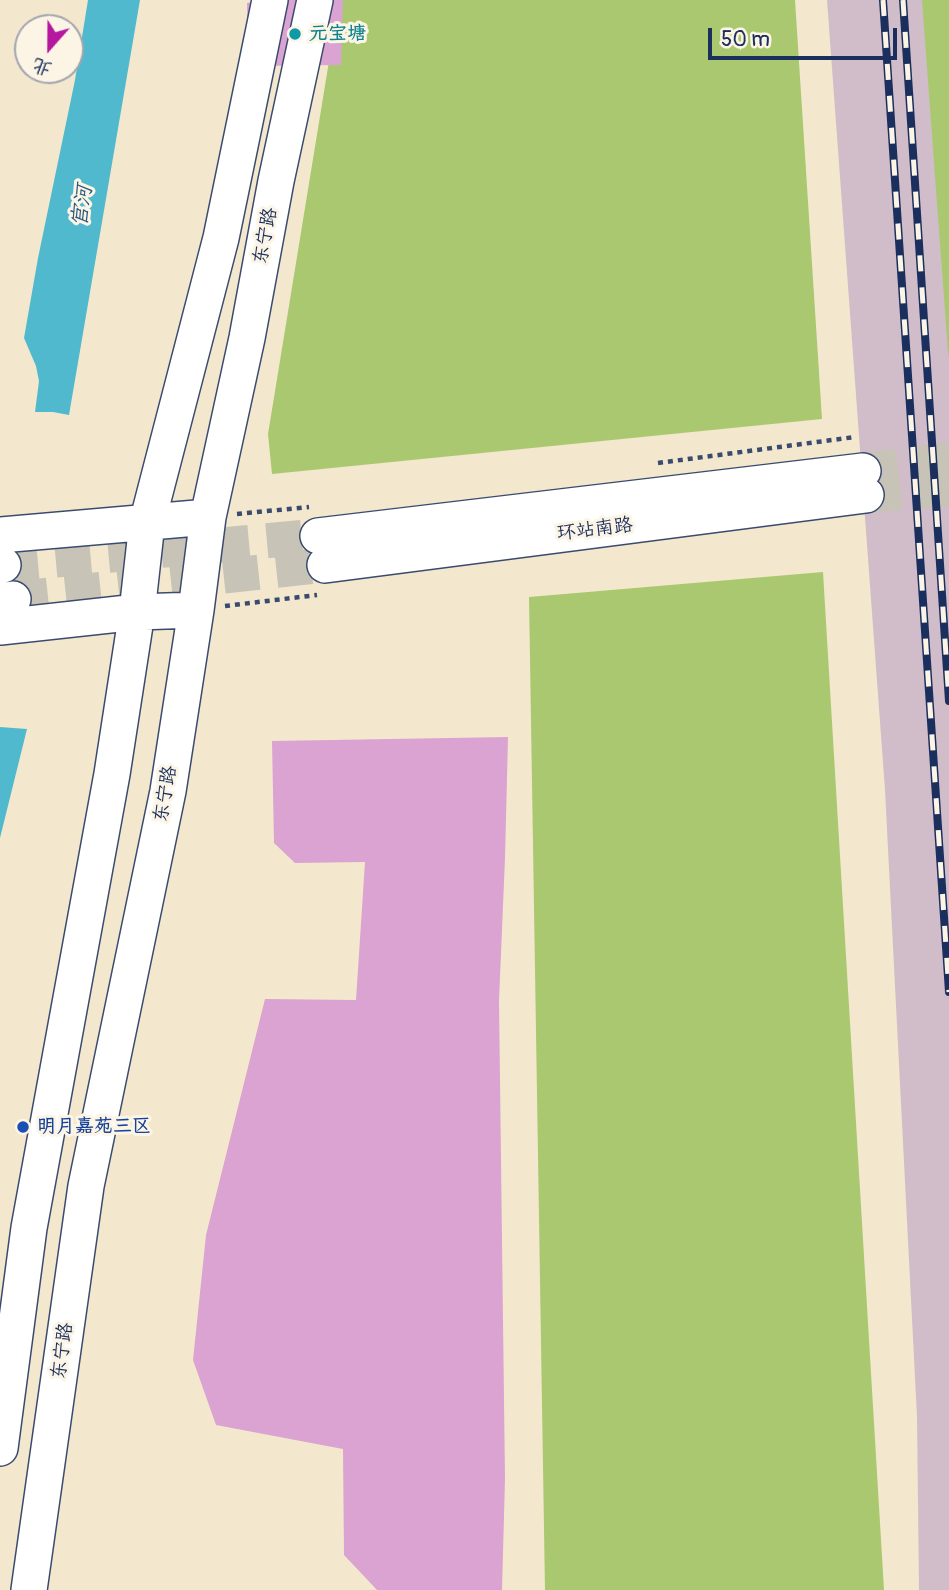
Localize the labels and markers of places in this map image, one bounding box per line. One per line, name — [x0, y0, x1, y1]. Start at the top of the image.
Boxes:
place label: 元宝塘 — [309, 23, 366, 45]
marker: 元宝塘 — [287, 26, 303, 42]
place label: 明月嘉苑三区 — [37, 1116, 151, 1138]
marker: 明月嘉苑三区 — [15, 1119, 31, 1135]

